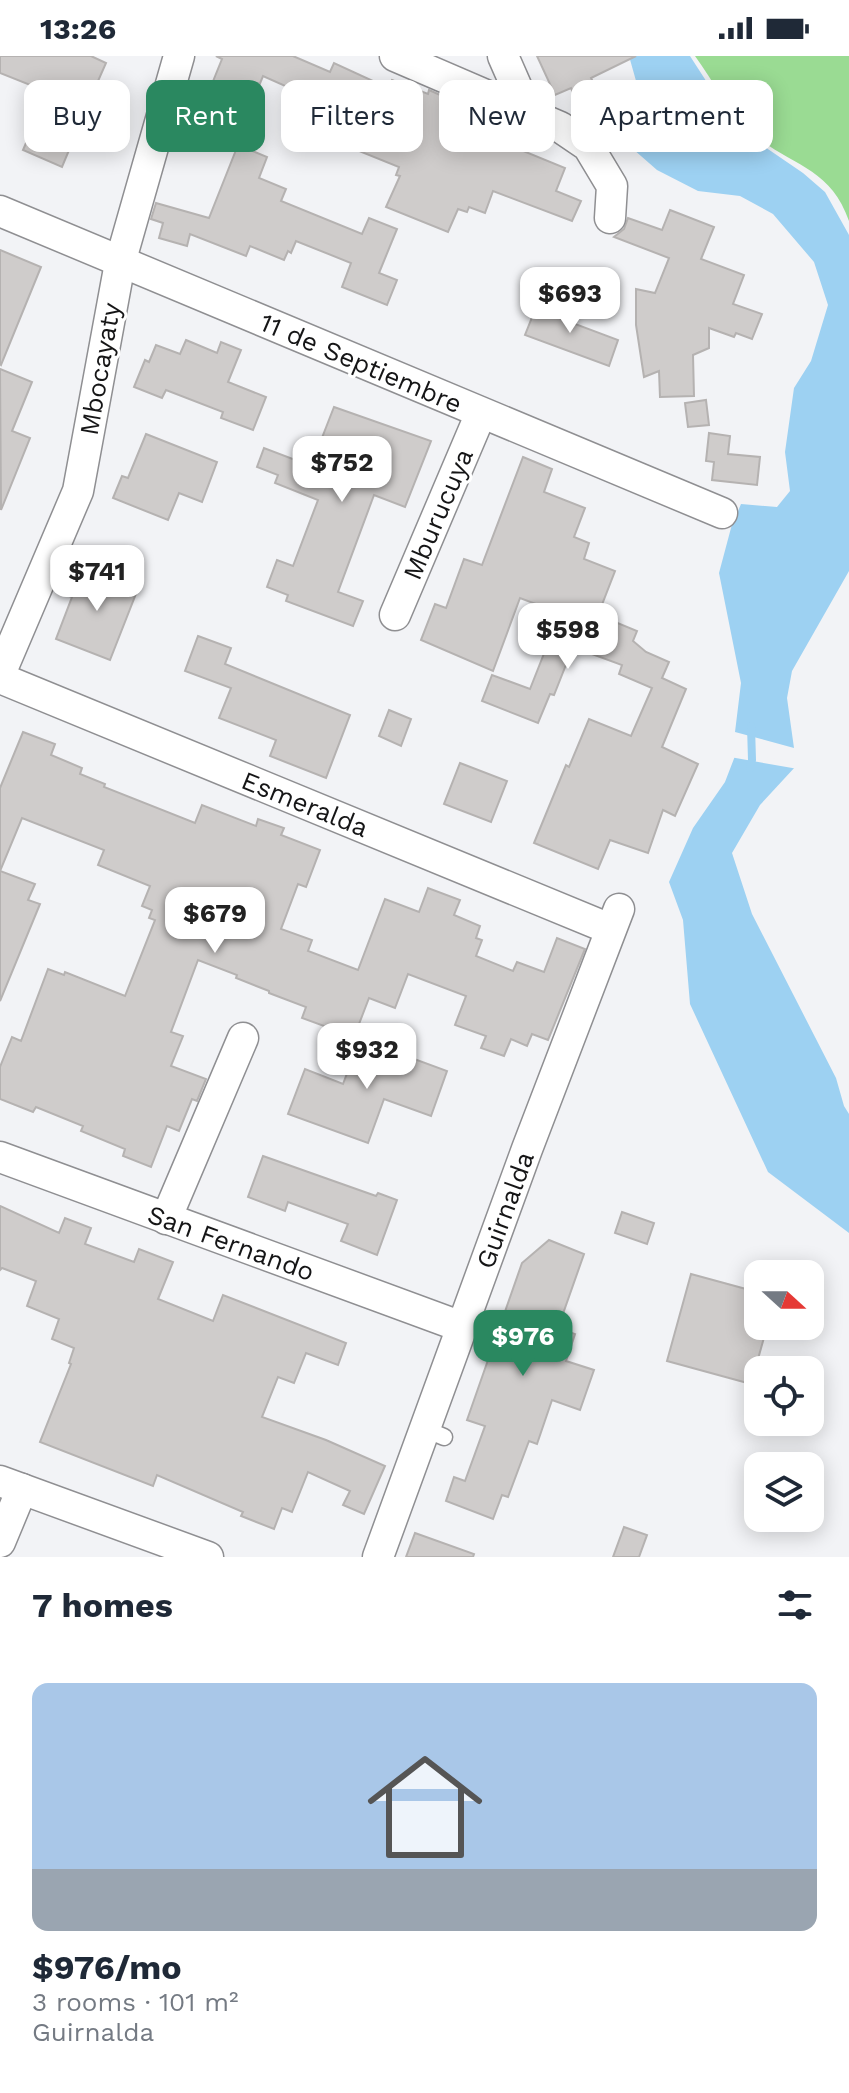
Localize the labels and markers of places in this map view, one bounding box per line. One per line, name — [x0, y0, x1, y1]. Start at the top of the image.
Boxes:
pin: $693 — [523, 267, 617, 335]
pin: $752 — [295, 436, 389, 504]
pin: $741 — [50, 545, 144, 613]
pin: $598 — [521, 603, 615, 671]
pin: $679 — [168, 887, 262, 955]
pin: $932 — [320, 1023, 414, 1091]
pin: $976 — [476, 1310, 570, 1378]

